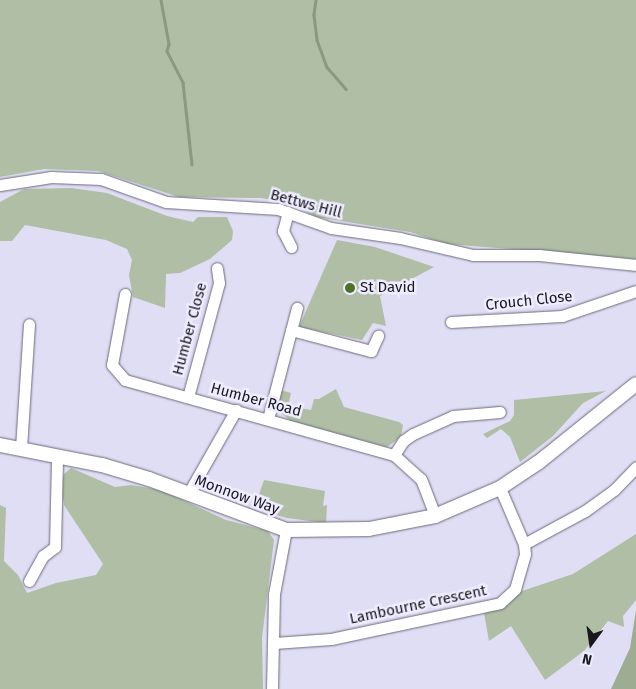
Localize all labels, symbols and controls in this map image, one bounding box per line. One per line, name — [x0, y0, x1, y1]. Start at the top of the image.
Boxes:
street label: Bettws Hill — [268, 186, 344, 222]
place label: St David — [360, 279, 416, 297]
street label: Humber Close — [169, 281, 211, 377]
marker: St David — [344, 282, 356, 294]
street label: Crouch Close — [485, 287, 573, 315]
street label: Humber Road — [209, 379, 303, 421]
street label: Monnow Way — [192, 471, 282, 519]
street label: Lambourne Crescent — [348, 582, 488, 628]
north arrow — [566, 619, 616, 669]
text: N — [581, 650, 594, 668]

